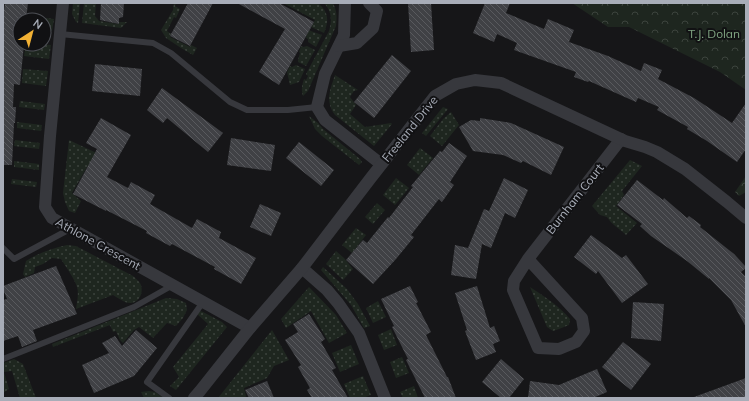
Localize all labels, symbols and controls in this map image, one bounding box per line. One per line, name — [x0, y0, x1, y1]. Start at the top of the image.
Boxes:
north arrow — [12, 12, 52, 52]
text: N — [30, 16, 45, 32]
park label: T.J. Dolan — [688, 26, 740, 41]
street label: Freeland Drive — [378, 93, 441, 165]
street label: Burnham Court — [543, 161, 607, 237]
street label: Athlone Crescent — [53, 214, 143, 273]

